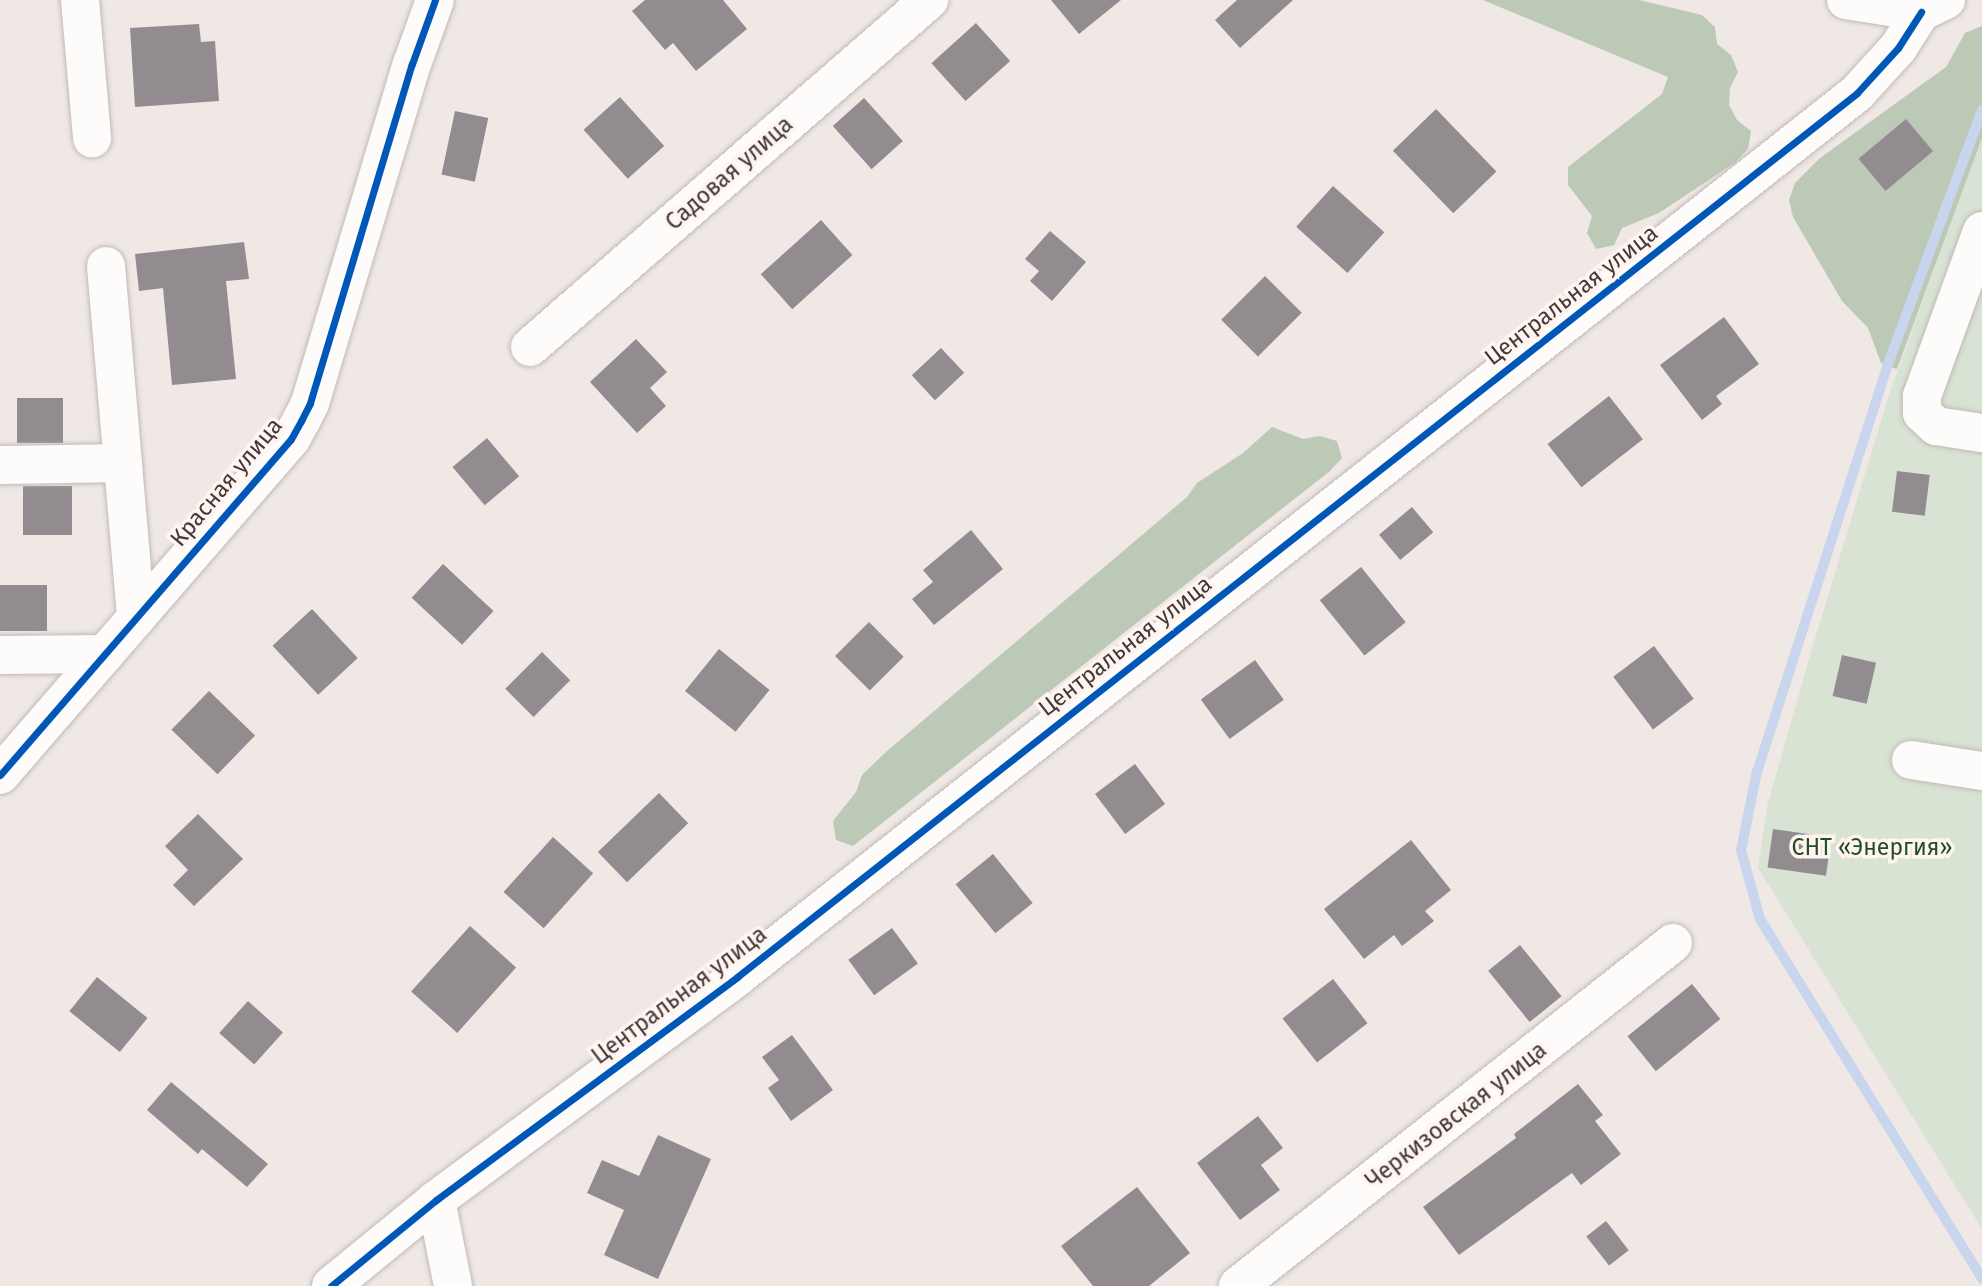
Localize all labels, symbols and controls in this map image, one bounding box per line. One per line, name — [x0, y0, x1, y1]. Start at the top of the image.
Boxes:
street label: Садовая улица — [660, 110, 798, 236]
street label: Центральная улица — [1479, 219, 1663, 371]
street label: Красная улица — [164, 412, 288, 552]
street label: Центральная улица — [1033, 570, 1217, 722]
park label: СНТ «Энергия» — [1792, 833, 1952, 861]
street label: Центральная улица — [586, 920, 772, 1070]
street label: Черкизовская улица — [1360, 1036, 1552, 1194]

